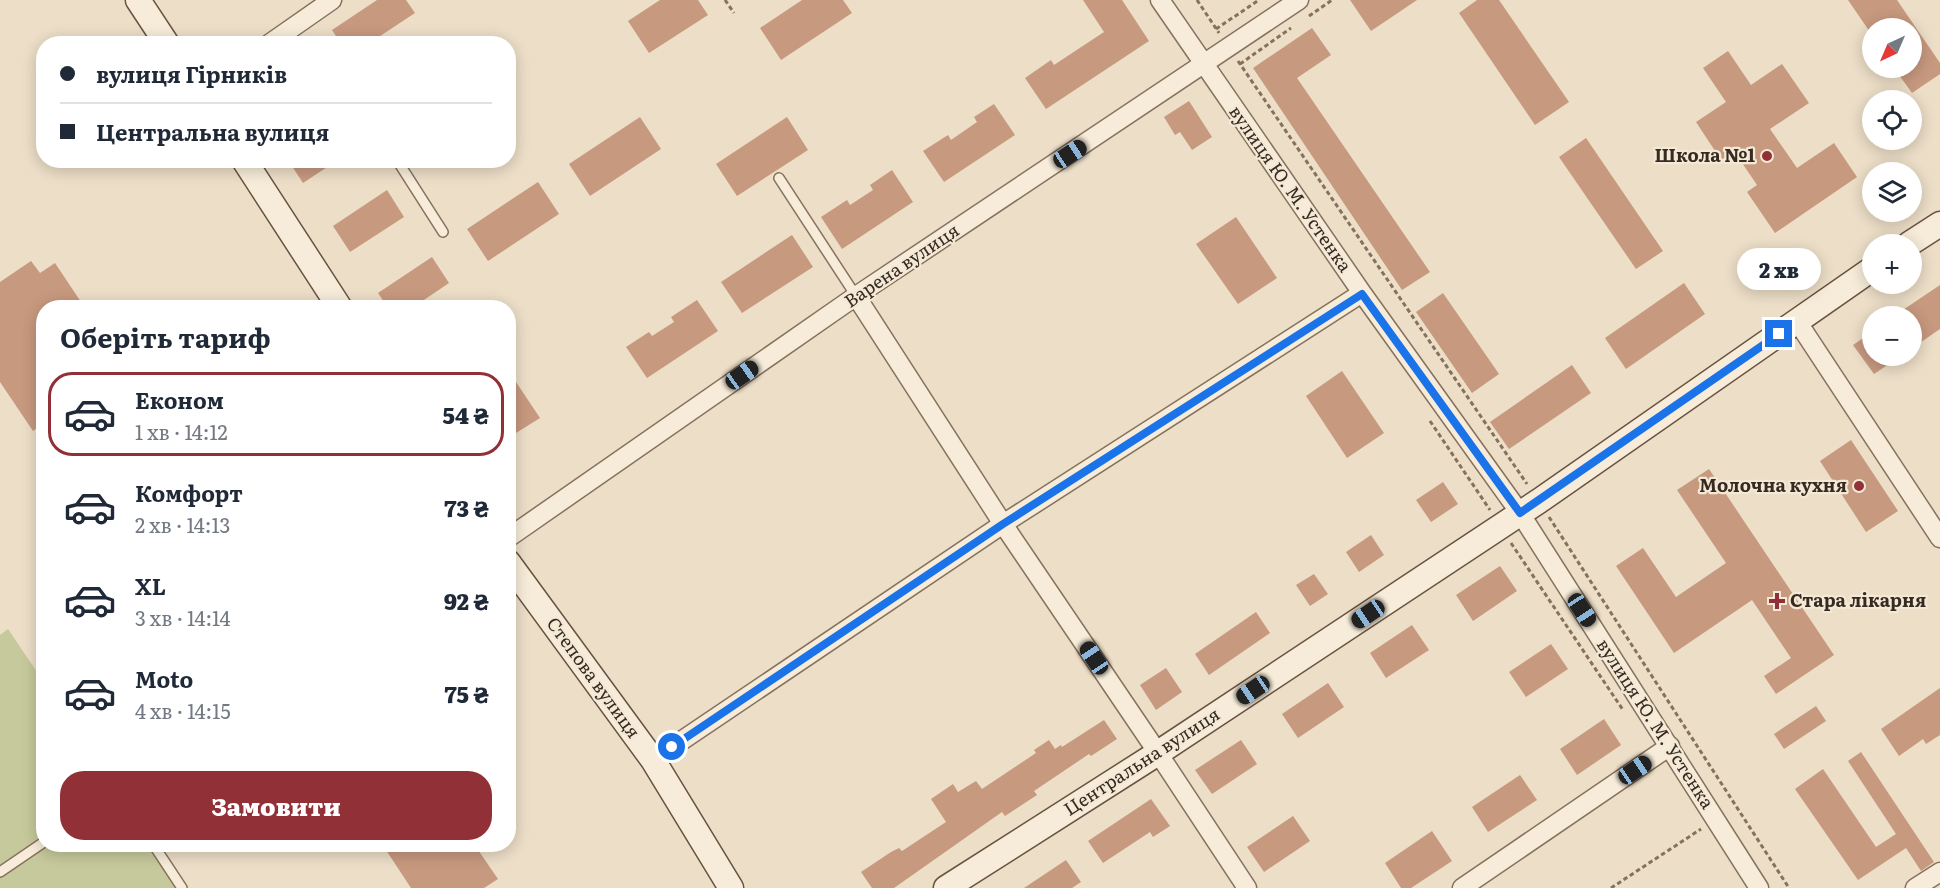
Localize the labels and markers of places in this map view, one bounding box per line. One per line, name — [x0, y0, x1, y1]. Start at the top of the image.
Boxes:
place label: Школа №1 — [1655, 141, 1756, 168]
marker: Школа №1 — [1760, 149, 1774, 163]
place label: Молочна кухня — [1699, 471, 1847, 498]
marker: Молочна кухня — [1852, 479, 1866, 493]
place label: Стара лікарня — [1790, 586, 1926, 613]
marker: Стара лікарня — [1768, 592, 1786, 610]

